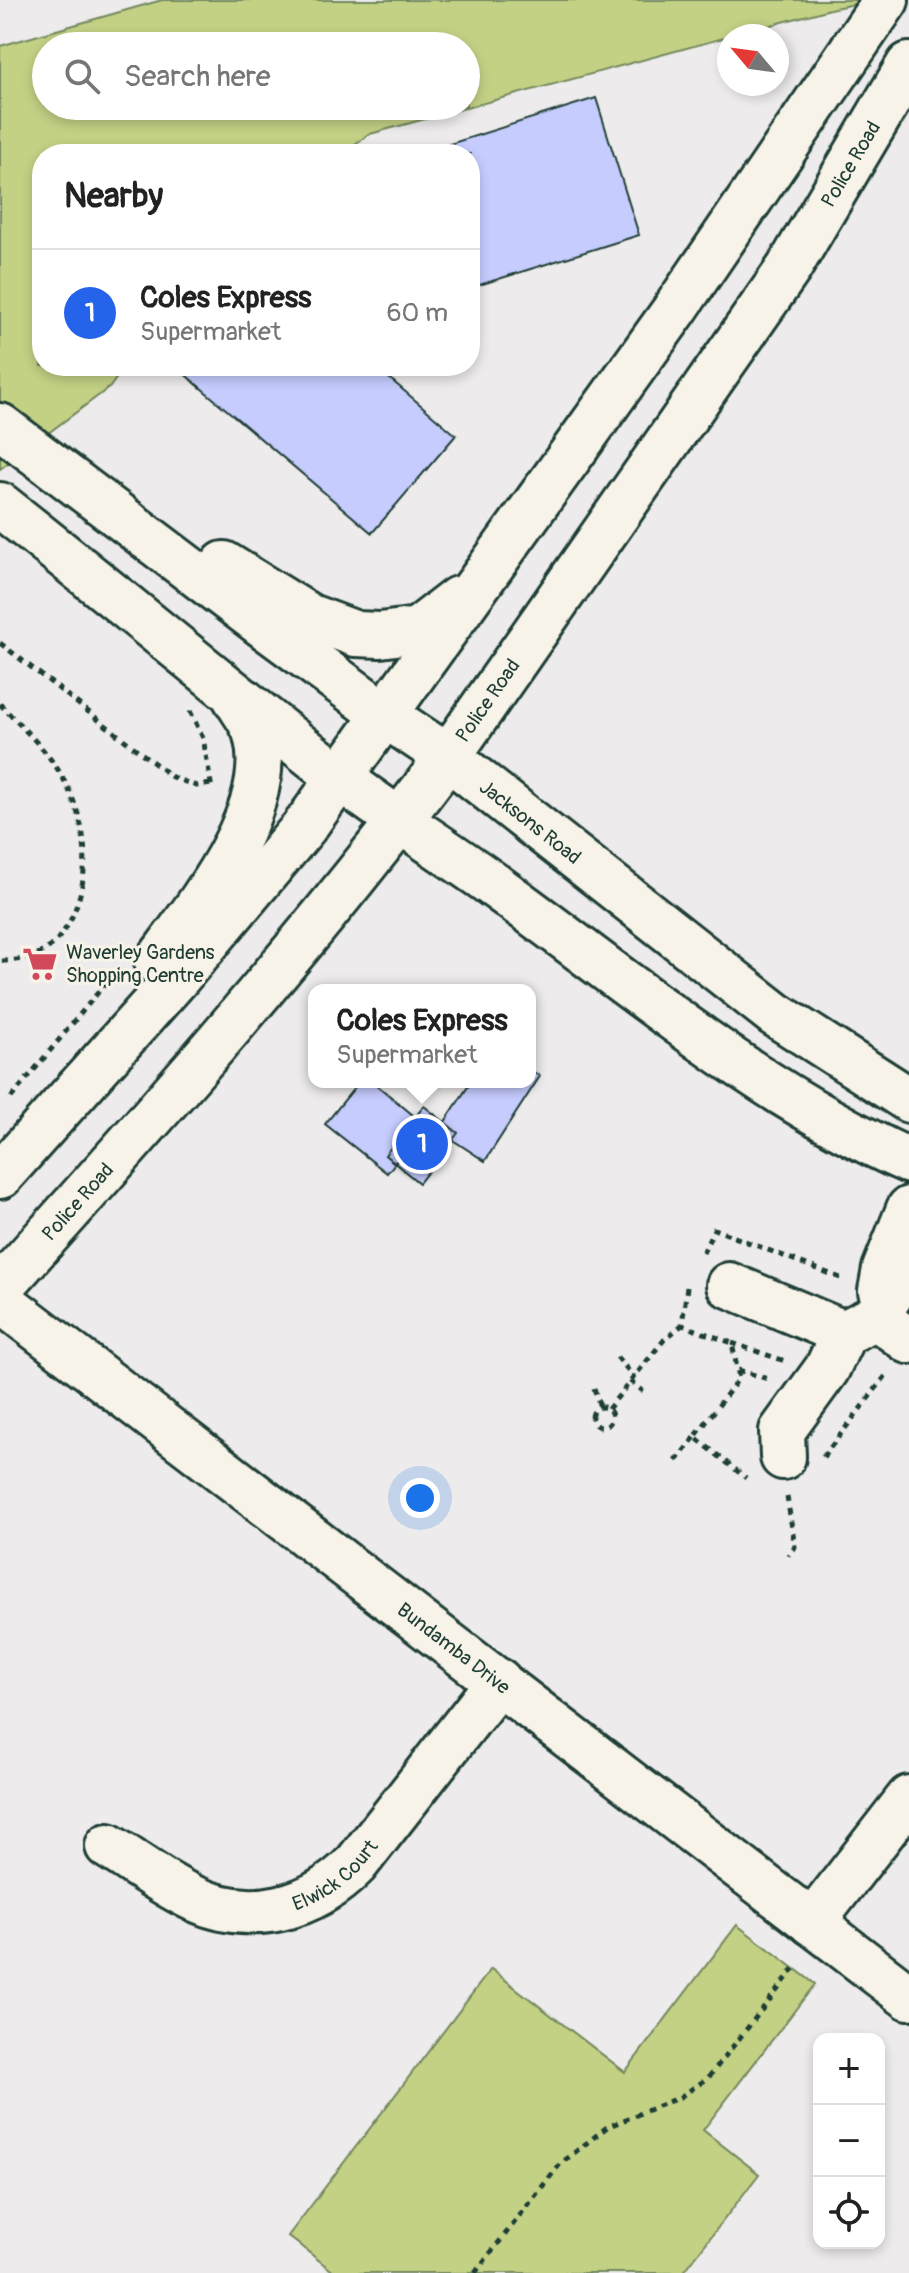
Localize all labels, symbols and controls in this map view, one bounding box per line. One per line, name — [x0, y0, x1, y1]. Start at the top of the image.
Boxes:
north arrow — [717, 24, 789, 96]
search box — [32, 32, 480, 120]
icon: search — [60, 54, 104, 98]
text: Search here — [124, 58, 271, 95]
street label: Police Road — [815, 116, 886, 212]
text: Nearby — [64, 175, 163, 218]
text: Coles Express — [140, 279, 311, 316]
text: 1 — [85, 297, 95, 329]
text: 60 m — [386, 297, 448, 329]
text: Supermarket — [140, 316, 281, 348]
street label: Police Road — [450, 654, 525, 747]
street label: Jacksons Road — [475, 774, 586, 870]
place label: Waverley Gardens Shopping Centre — [66, 940, 215, 988]
supermarket icon: Waverley Gardens Shopping Centre — [21, 945, 59, 983]
popup — [308, 984, 536, 1088]
text: Coles Express — [336, 1002, 508, 1039]
text: Supermarket — [336, 1039, 477, 1071]
pin: 1 — [396, 1114, 448, 1174]
street label: Police Road — [36, 1158, 119, 1246]
your location — [400, 1478, 440, 1518]
street label: Bundamba Drive — [392, 1597, 516, 1699]
street label: Elwick Court — [289, 1834, 384, 1916]
map controls — [813, 2033, 885, 2249]
button: + — [813, 2033, 885, 2105]
button: − — [813, 2105, 885, 2177]
button: locate — [813, 2177, 885, 2249]

